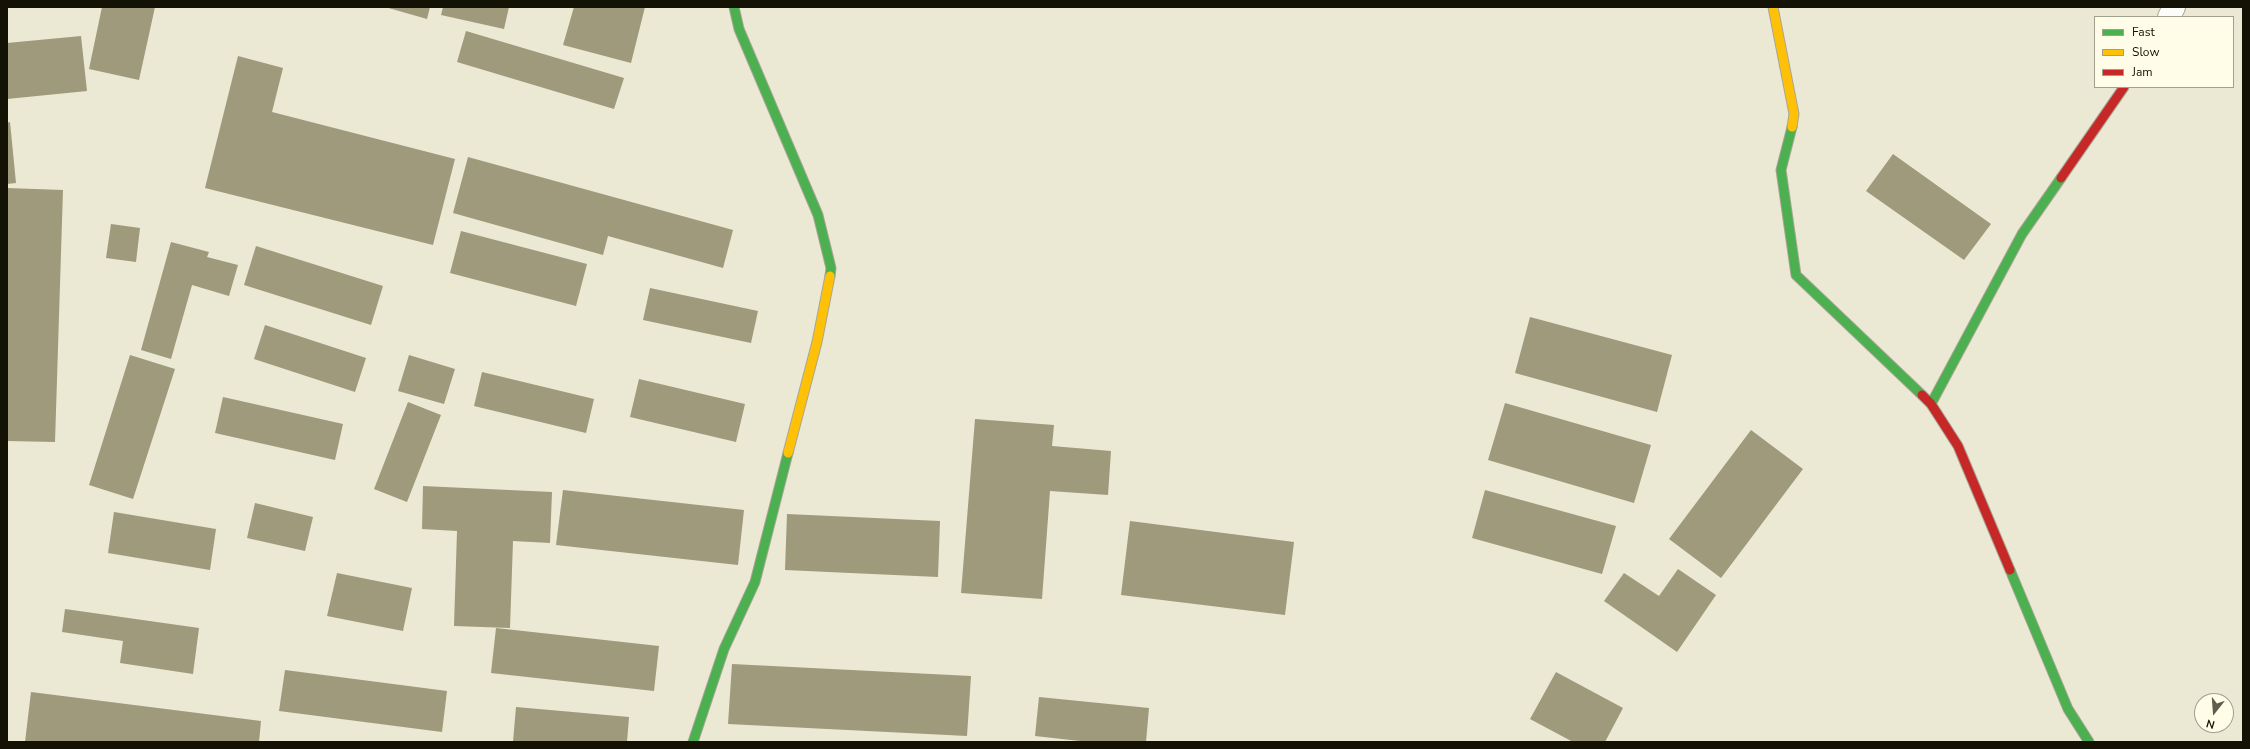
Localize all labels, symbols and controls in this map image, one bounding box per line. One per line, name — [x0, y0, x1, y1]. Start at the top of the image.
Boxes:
legend — [2094, 16, 2234, 88]
text: Fast — [2132, 24, 2155, 40]
text: Slow — [2132, 44, 2160, 60]
text: Jam — [2132, 64, 2153, 80]
north arrow — [2194, 693, 2234, 733]
text: N — [2205, 716, 2217, 732]

